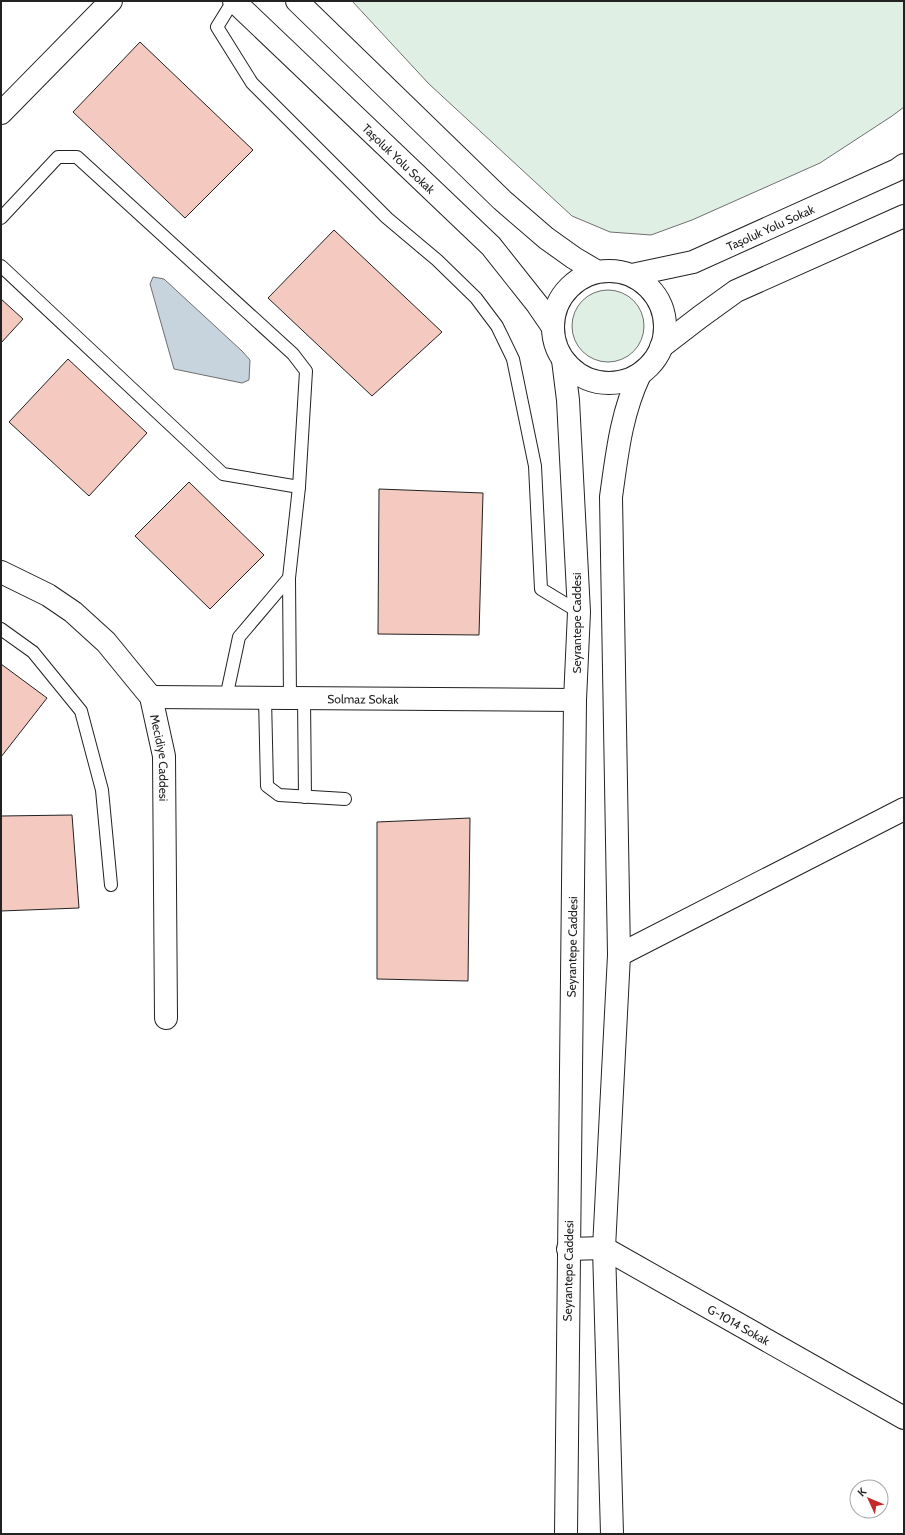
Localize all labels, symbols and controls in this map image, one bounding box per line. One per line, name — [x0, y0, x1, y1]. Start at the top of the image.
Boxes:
street label: Taşoluk Yolu Sokak — [360, 120, 439, 197]
street label: Taşoluk Yolu Sokak — [724, 201, 817, 253]
street label: Seyrantepe Caddesi — [569, 572, 584, 674]
street label: Solmaz Sokak — [327, 691, 399, 706]
street label: Mecidiye Caddesi — [148, 713, 172, 801]
street label: Seyrantepe Caddesi — [564, 896, 580, 998]
street label: Seyrantepe Caddesi — [560, 1220, 576, 1322]
street label: G-1014 Sokak — [705, 1301, 773, 1348]
north arrow — [849, 1479, 889, 1519]
text: K — [854, 1485, 869, 1499]

